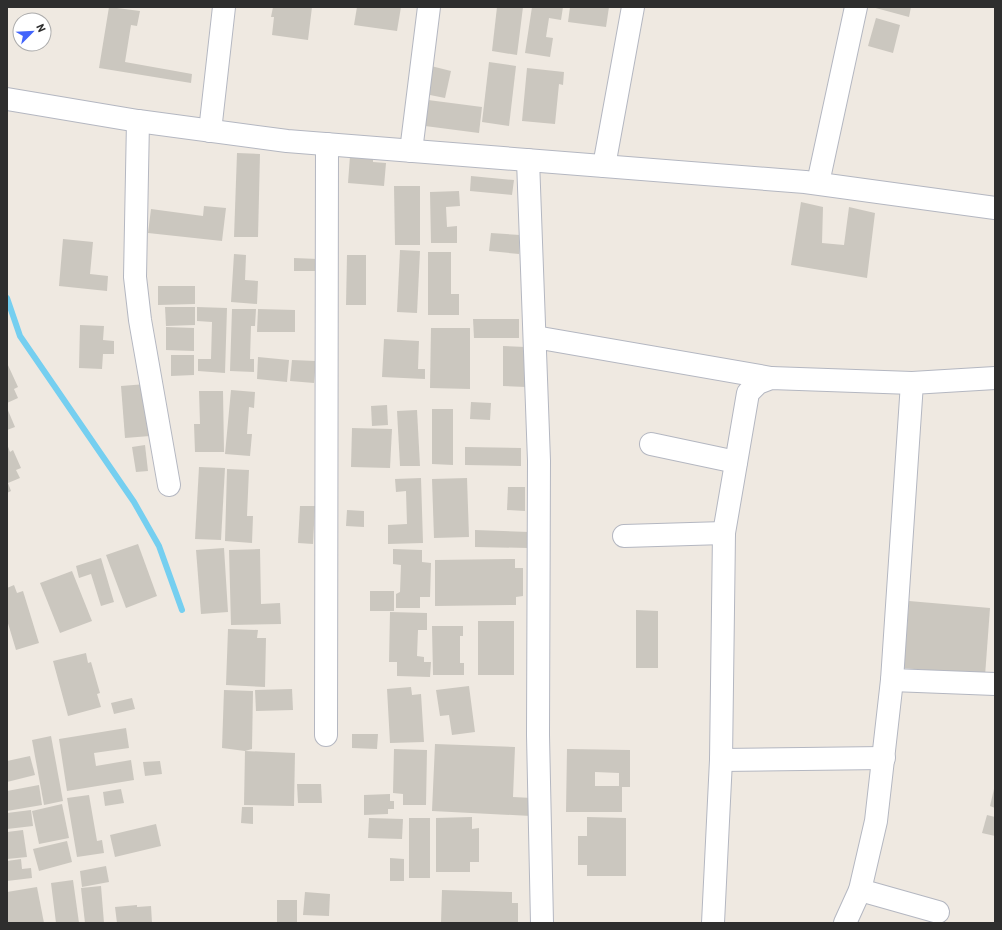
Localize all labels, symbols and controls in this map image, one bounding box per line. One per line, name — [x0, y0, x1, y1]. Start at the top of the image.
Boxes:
north arrow — [12, 12, 52, 52]
text: N — [34, 22, 49, 34]

